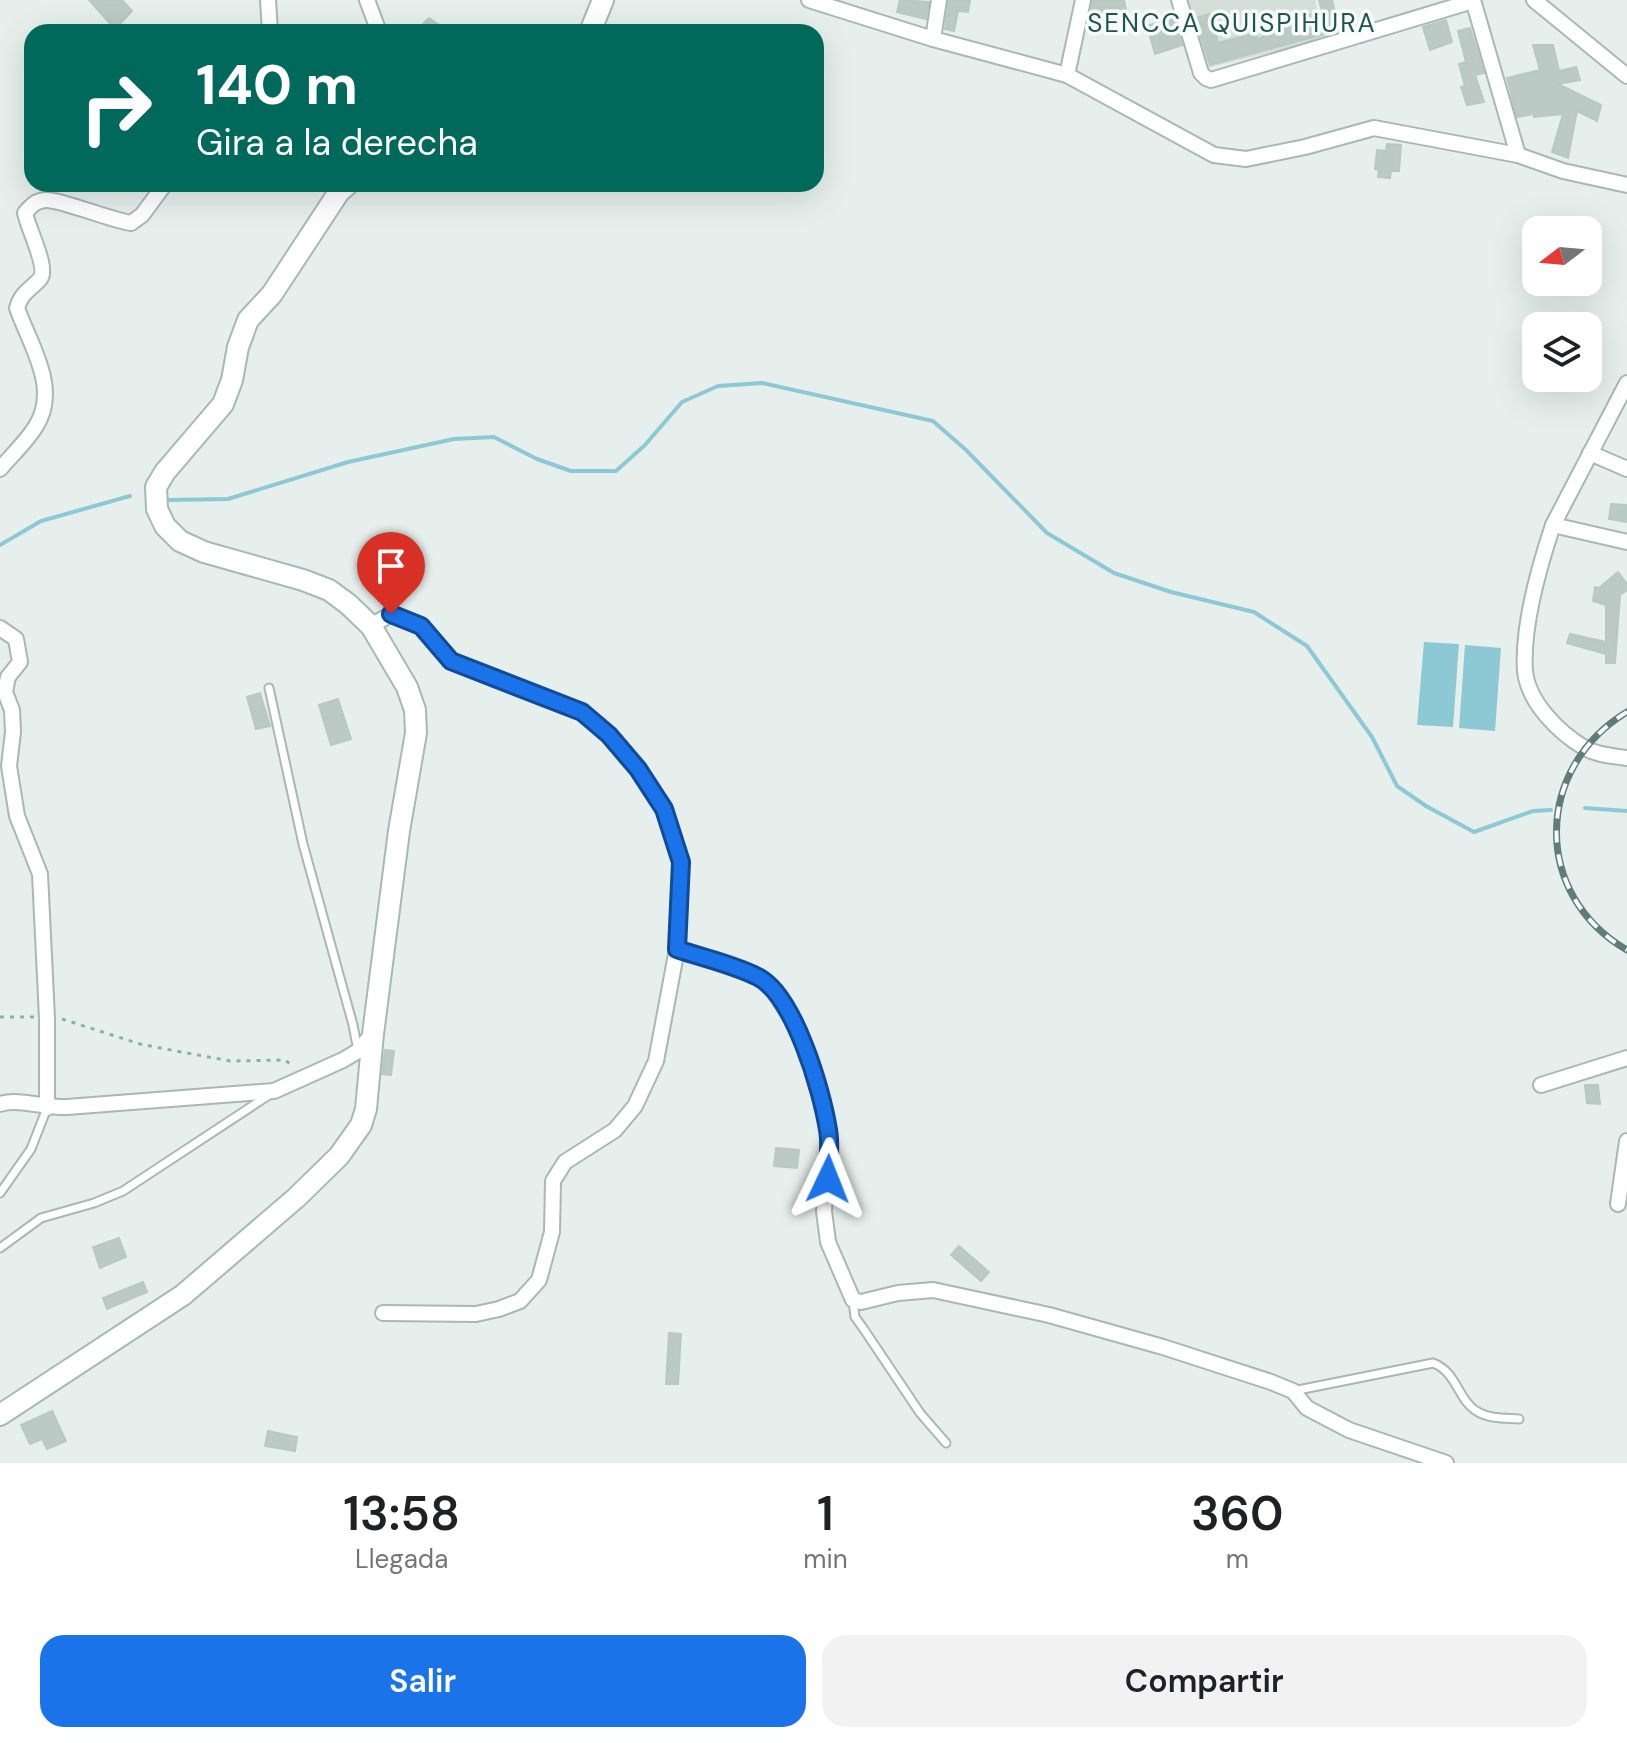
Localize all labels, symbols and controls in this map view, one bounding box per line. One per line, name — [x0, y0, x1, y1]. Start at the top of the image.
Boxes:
district label: SENCCA QUISPIHURA — [1087, 6, 1377, 40]
text: 140 m — [196, 48, 358, 121]
icon: right — [64, 56, 168, 160]
text: Gira a la derecha — [196, 119, 478, 166]
north arrow — [1522, 216, 1602, 296]
map controls — [1522, 216, 1602, 392]
button: layers — [1522, 312, 1602, 392]
pin — [357, 532, 425, 614]
icon: arrive — [369, 544, 413, 588]
position arrow — [786, 1137, 870, 1221]
text: 13:58 — [343, 1482, 460, 1545]
text: 1 — [817, 1482, 834, 1545]
text: 360 — [1191, 1482, 1284, 1545]
text: Llegada — [355, 1542, 448, 1576]
text: min — [803, 1542, 848, 1576]
text: m — [1226, 1542, 1249, 1576]
button: Salir — [40, 1635, 806, 1727]
button: Compartir — [822, 1635, 1587, 1727]

